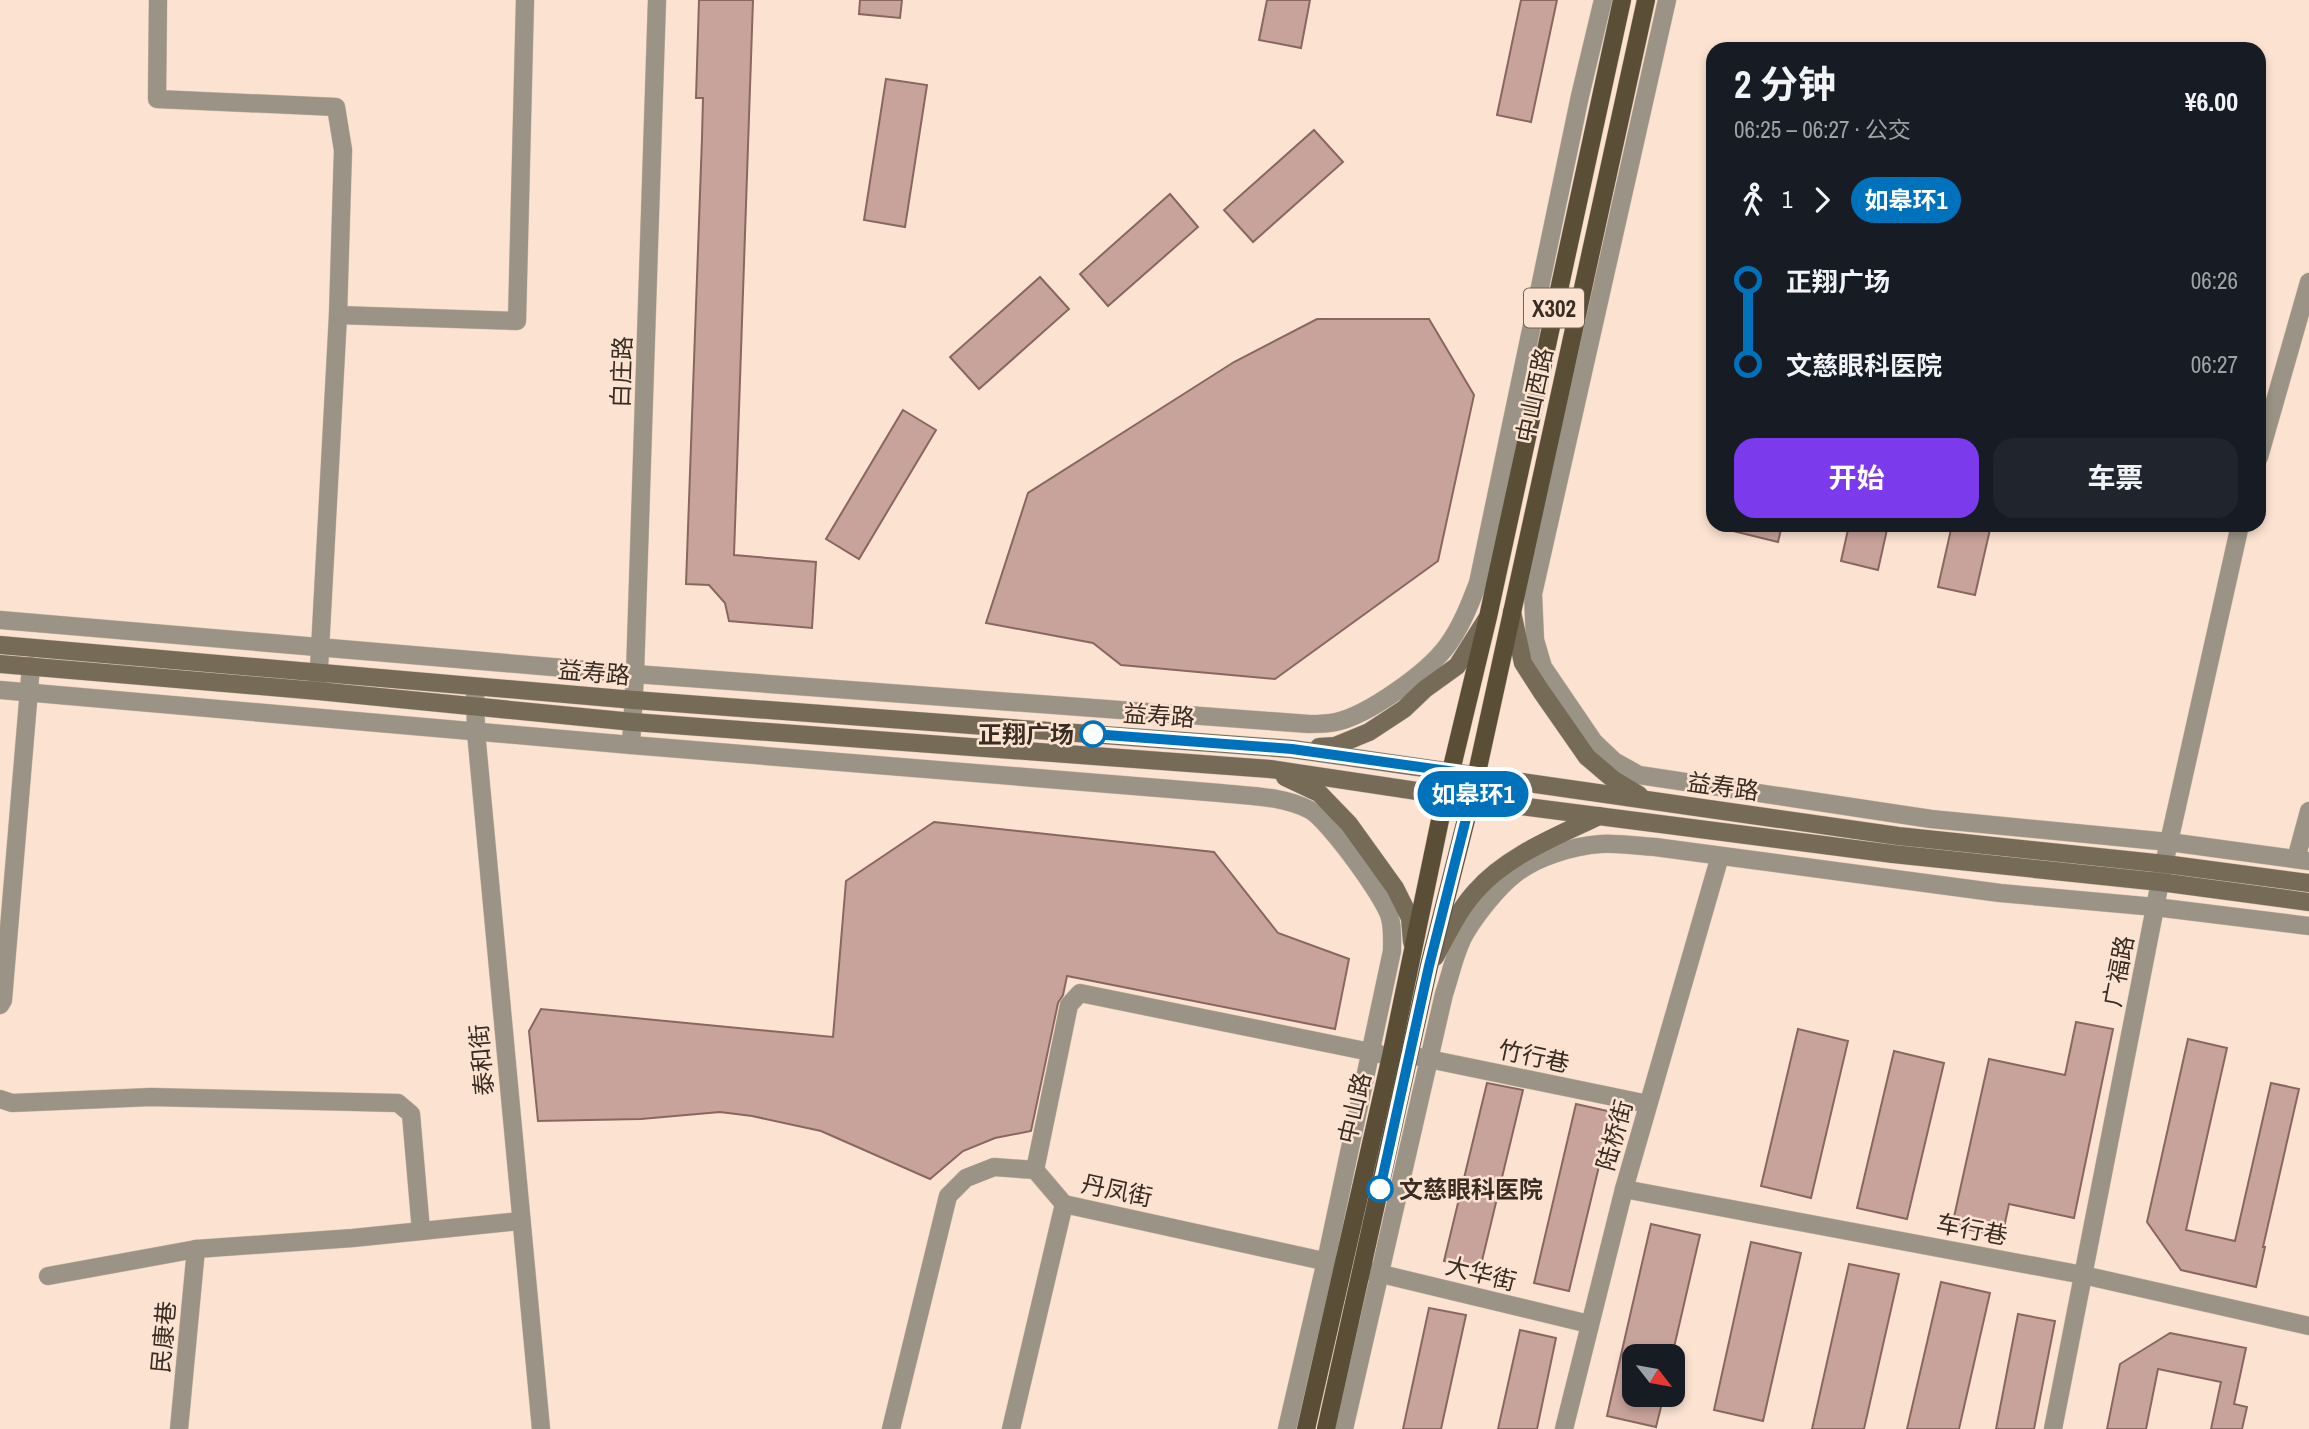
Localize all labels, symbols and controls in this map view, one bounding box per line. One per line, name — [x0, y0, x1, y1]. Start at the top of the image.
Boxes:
text: 2 分钟 — [1734, 59, 1836, 110]
text: ¥6.00 — [2185, 84, 2238, 119]
text: 06:25 – 06:27 · 公交 — [1734, 114, 1911, 145]
icon: walk — [1734, 181, 1772, 219]
icon: forward — [1803, 181, 1841, 219]
text: 1 — [1782, 184, 1793, 215]
text: 如皋环1 — [1865, 184, 1947, 216]
text: 正翔广场 — [1786, 264, 1890, 299]
text: 06:26 — [2191, 265, 2238, 296]
road number: X302 — [1524, 288, 1584, 328]
street label: 白庄路 — [604, 335, 638, 409]
street label: 中山西路 — [1508, 345, 1560, 445]
text: 文慈眼科医院 — [1786, 348, 1942, 383]
text: 06:27 — [2191, 349, 2238, 380]
button: 开始 — [1734, 438, 1979, 518]
button: 车票 — [1993, 438, 2238, 518]
street label: 益寿路 — [557, 653, 631, 691]
street label: 益寿路 — [1122, 697, 1196, 733]
place label: 正翔广场 — [978, 718, 1074, 750]
marker: 正翔广场 — [1080, 721, 1106, 747]
street label: 益寿路 — [1685, 765, 1761, 807]
line badge: 如皋环1 — [1424, 771, 1522, 817]
text: 如皋环1 — [1432, 778, 1514, 810]
street label: 广福路 — [2095, 933, 2141, 1009]
street label: 泰和街 — [462, 1023, 500, 1097]
street label: 竹行巷 — [1495, 1033, 1573, 1079]
street label: 中山路 — [1330, 1069, 1378, 1147]
street label: 陆桥街 — [1589, 1096, 1639, 1174]
street label: 丹凤街 — [1078, 1167, 1156, 1213]
place label: 文慈眼科医院 — [1399, 1173, 1543, 1205]
marker: 文慈眼科医院 — [1367, 1176, 1393, 1202]
street label: 车行巷 — [1934, 1206, 2010, 1252]
street label: 大华街 — [1442, 1249, 1520, 1297]
street label: 民康巷 — [144, 1300, 182, 1374]
north arrow — [1622, 1344, 1685, 1407]
map controls — [1622, 1344, 1685, 1407]

